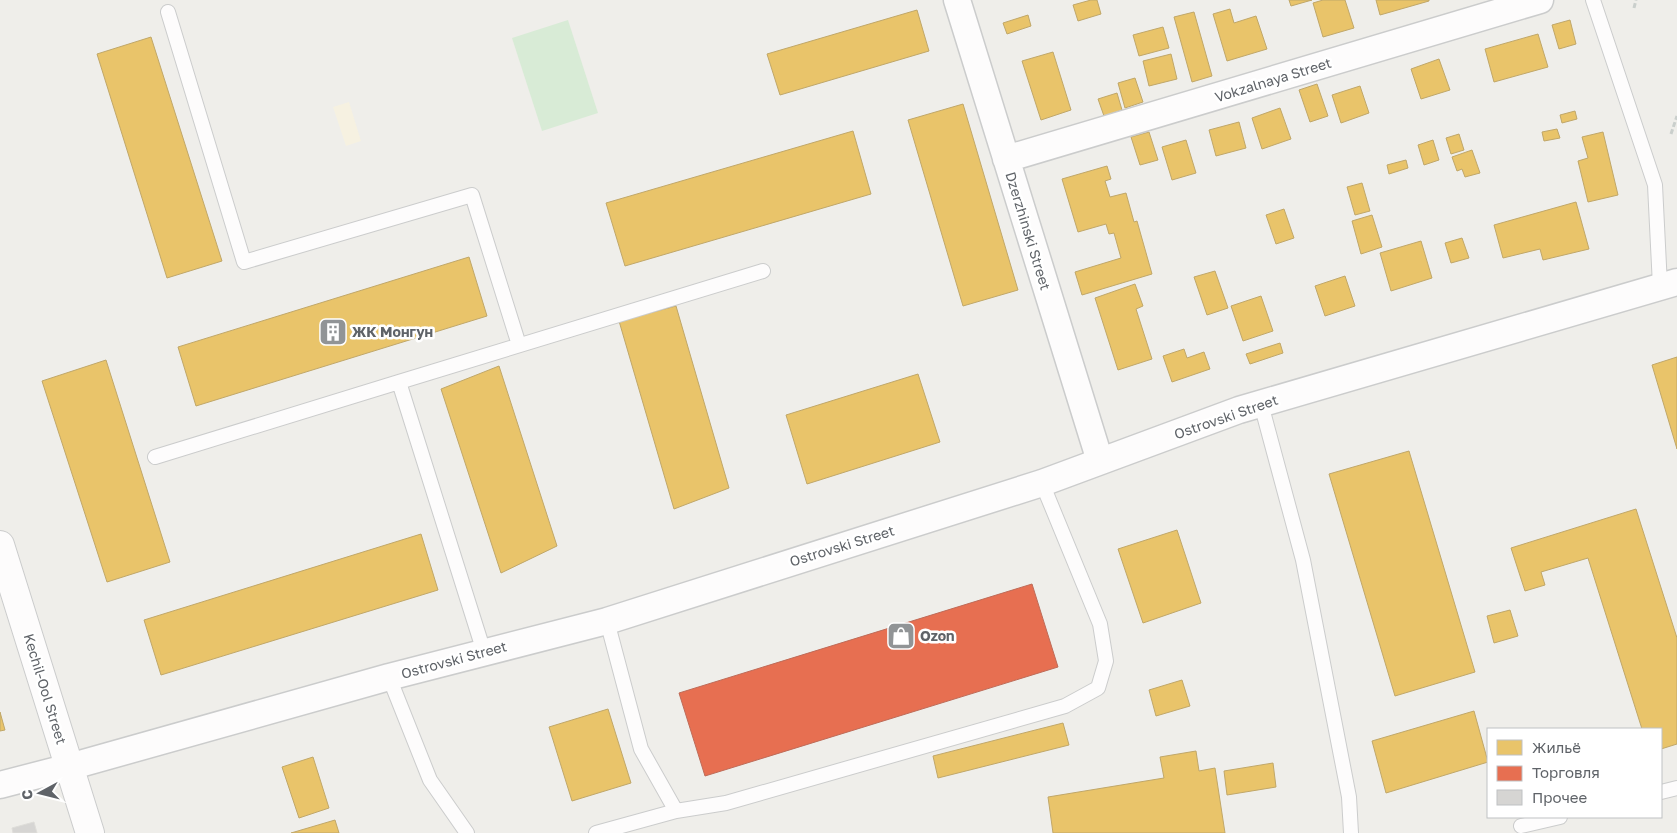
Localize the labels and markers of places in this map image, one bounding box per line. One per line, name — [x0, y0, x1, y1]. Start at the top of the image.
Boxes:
building icon: ЖК Монгун — [318, 317, 348, 347]
place label: ЖК Монгун — [352, 323, 433, 340]
shop icon: Ozon — [886, 621, 916, 651]
place label: Ozon — [920, 627, 955, 644]

